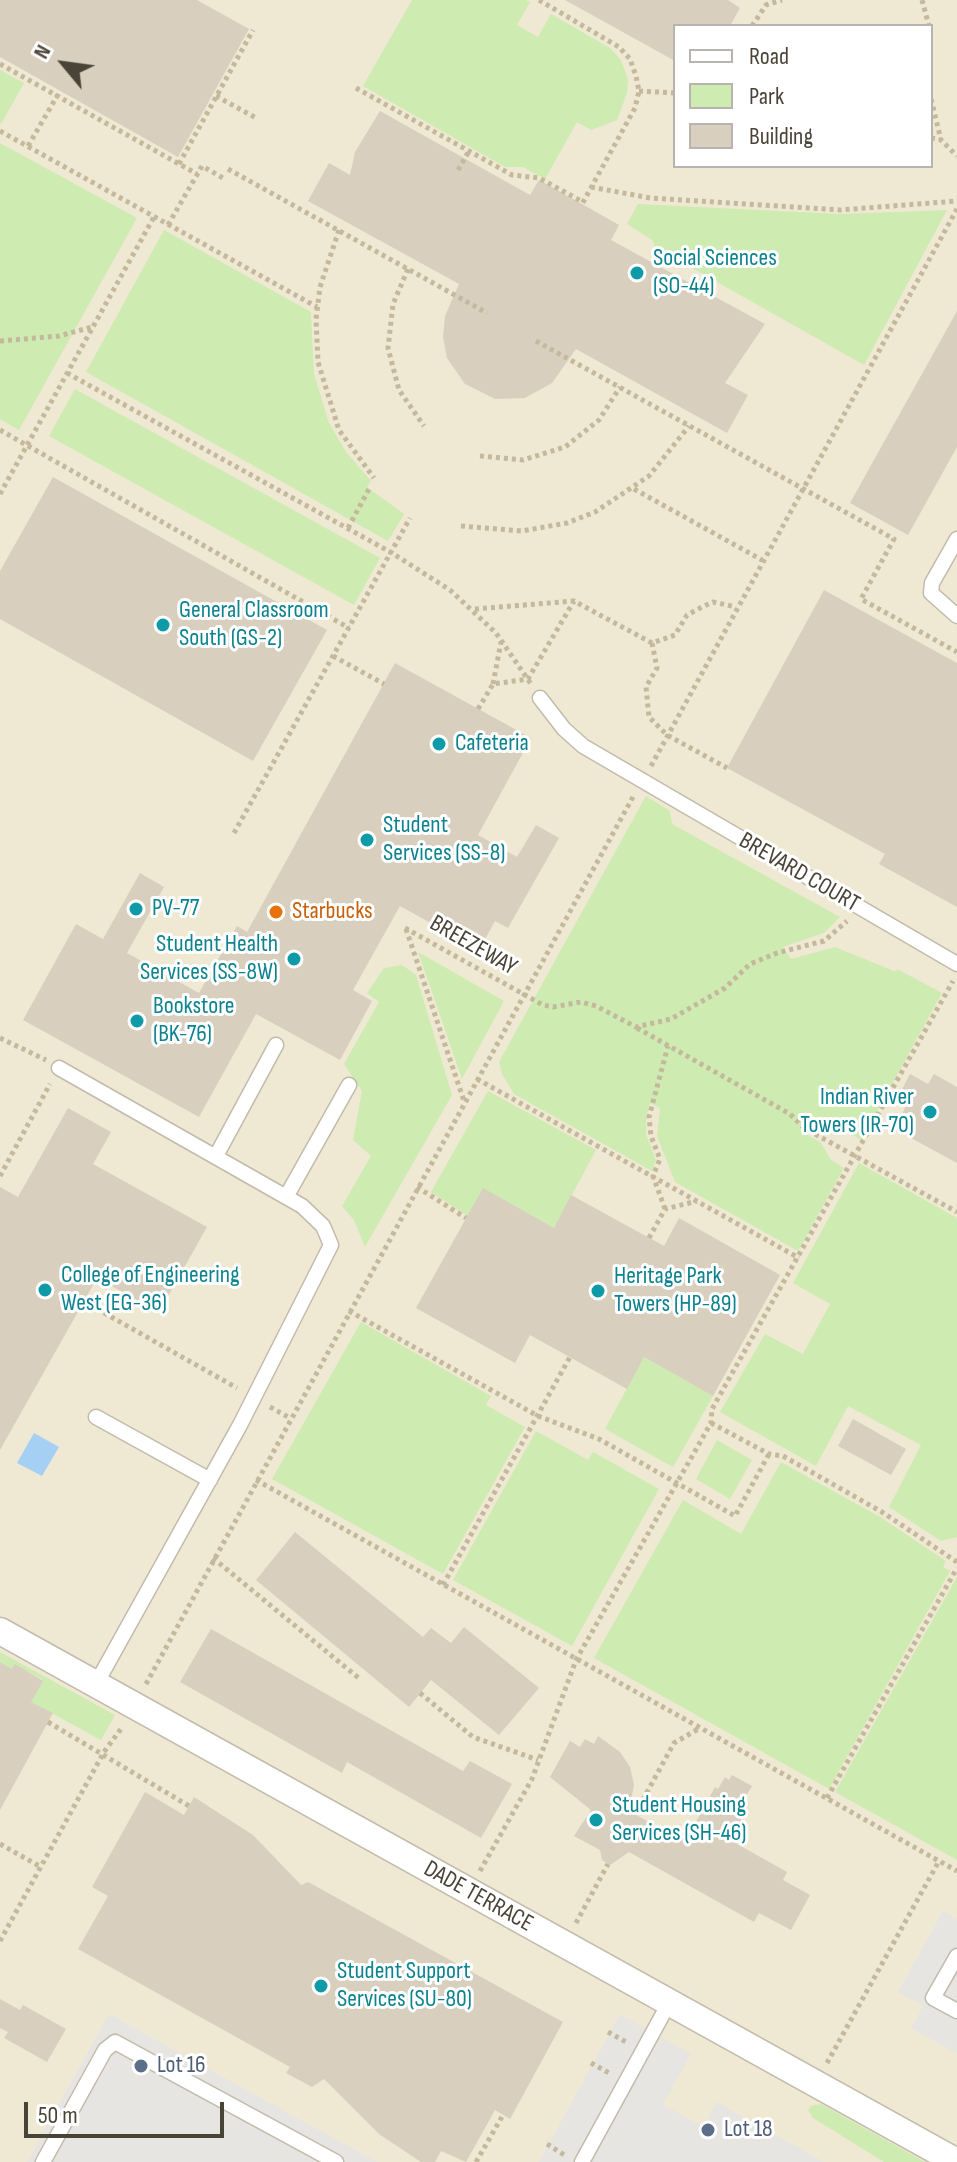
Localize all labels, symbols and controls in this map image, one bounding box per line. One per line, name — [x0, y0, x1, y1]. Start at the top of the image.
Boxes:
north arrow — [24, 24, 104, 104]
legend — [673, 24, 933, 168]
text: N — [28, 40, 57, 64]
text: Road — [749, 42, 789, 71]
text: Park — [749, 82, 784, 111]
text: Building — [749, 122, 813, 151]
place label: Social Sciences (SO-44) — [653, 245, 777, 301]
marker: Social Sciences (SO-44) — [628, 264, 646, 282]
place label: General Classroom South (GS-2) — [179, 597, 329, 653]
marker: General Classroom South (GS-2) — [154, 616, 172, 634]
place label: Cafeteria — [455, 730, 529, 758]
marker: Cafeteria — [430, 735, 448, 753]
place label: Student Services (SS-8) — [383, 812, 505, 868]
street label: BREVARD COURT — [734, 827, 864, 919]
marker: Student Services (SS-8) — [358, 831, 376, 849]
place label: PV-77 — [152, 895, 199, 923]
place label: Starbucks — [292, 898, 373, 926]
marker: PV-77 — [127, 900, 145, 918]
marker: Starbucks — [267, 903, 285, 921]
street label: BREEZEWAY — [424, 910, 522, 982]
place label: Student Health Services (SS-8W) — [140, 931, 278, 987]
marker: Student Health Services (SS-8W) — [285, 950, 303, 968]
place label: Bookstore (BK-76) — [153, 993, 234, 1049]
marker: Bookstore (BK-76) — [128, 1012, 146, 1030]
place label: Indian River Towers (IR-70) — [800, 1084, 914, 1140]
marker: Indian River Towers (IR-70) — [921, 1103, 939, 1121]
place label: College of Engineering West (EG-36) — [61, 1262, 240, 1318]
place label: Heritage Park Towers (HP-89) — [614, 1263, 737, 1319]
marker: College of Engineering West (EG-36) — [36, 1281, 54, 1299]
marker: Heritage Park Towers (HP-89) — [589, 1282, 607, 1300]
place label: Student Housing Services (SH-46) — [612, 1792, 747, 1848]
marker: Student Housing Services (SH-46) — [587, 1811, 605, 1829]
street label: DADE TERRACE — [418, 1855, 538, 1939]
place label: Student Support Services (SU-80) — [337, 1958, 472, 2014]
marker: Student Support Services (SU-80) — [312, 1977, 330, 1995]
place label: Lot 16 — [157, 2052, 206, 2080]
marker: Lot 16 — [132, 2057, 150, 2075]
scale bar — [28, 2086, 228, 2136]
text: 50 m — [38, 2101, 78, 2130]
place label: Lot 18 — [724, 2116, 773, 2144]
marker: Lot 18 — [699, 2121, 717, 2139]

